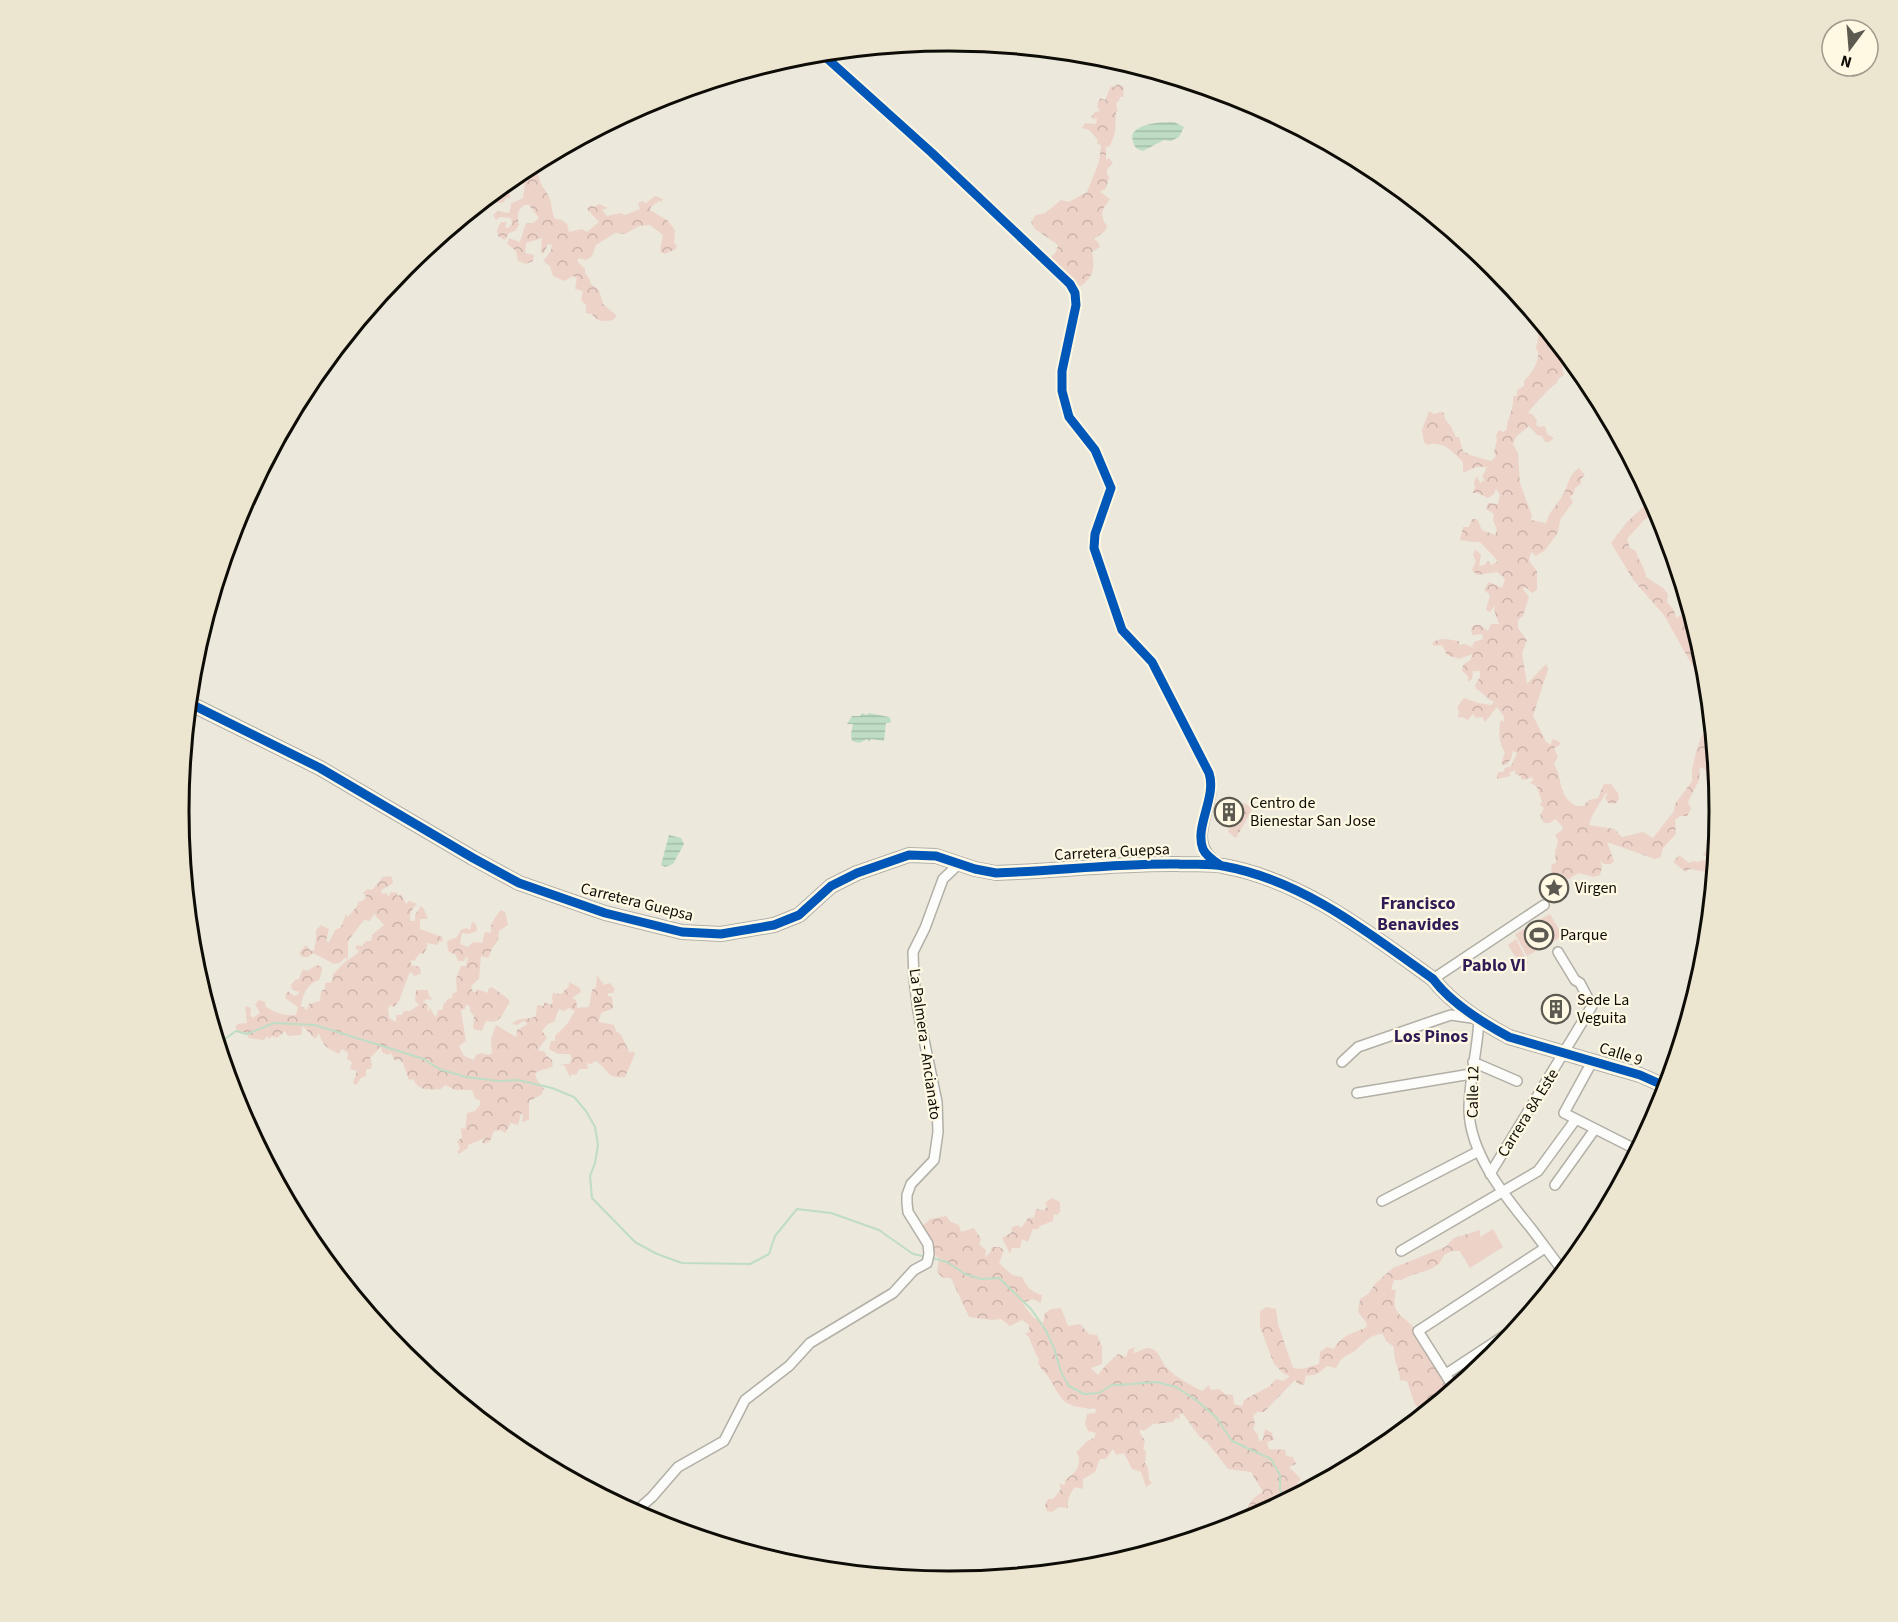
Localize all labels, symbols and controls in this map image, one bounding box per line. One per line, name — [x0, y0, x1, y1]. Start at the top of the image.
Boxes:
north arrow — [1820, 18, 1880, 78]
text: N — [1838, 49, 1854, 73]
place label: Centro de Bienestar San Jose — [1250, 792, 1376, 832]
building icon: Centro de Bienestar San Jose — [1213, 796, 1245, 828]
street label: Carretera Guepsa — [1054, 838, 1170, 866]
place icon: Virgen — [1538, 872, 1570, 904]
street label: Carretera Guepsa — [578, 877, 696, 927]
place label: Virgen — [1575, 877, 1617, 899]
district label: Francisco Benavides — [1377, 891, 1459, 937]
sports icon: Parque — [1523, 919, 1555, 951]
place label: Parque — [1560, 924, 1607, 946]
district label: Pablo VI — [1462, 953, 1526, 978]
street label: La Palmera - Ancianato — [903, 967, 947, 1121]
place label: Sede La Veguita — [1577, 989, 1629, 1029]
building icon: Sede La Veguita — [1540, 993, 1572, 1025]
district label: Los Pinos — [1394, 1024, 1468, 1049]
street label: Calle 9 — [1596, 1037, 1646, 1071]
street label: Carrera 8A Este — [1492, 1065, 1564, 1161]
street label: Calle 12 — [1462, 1066, 1484, 1118]

